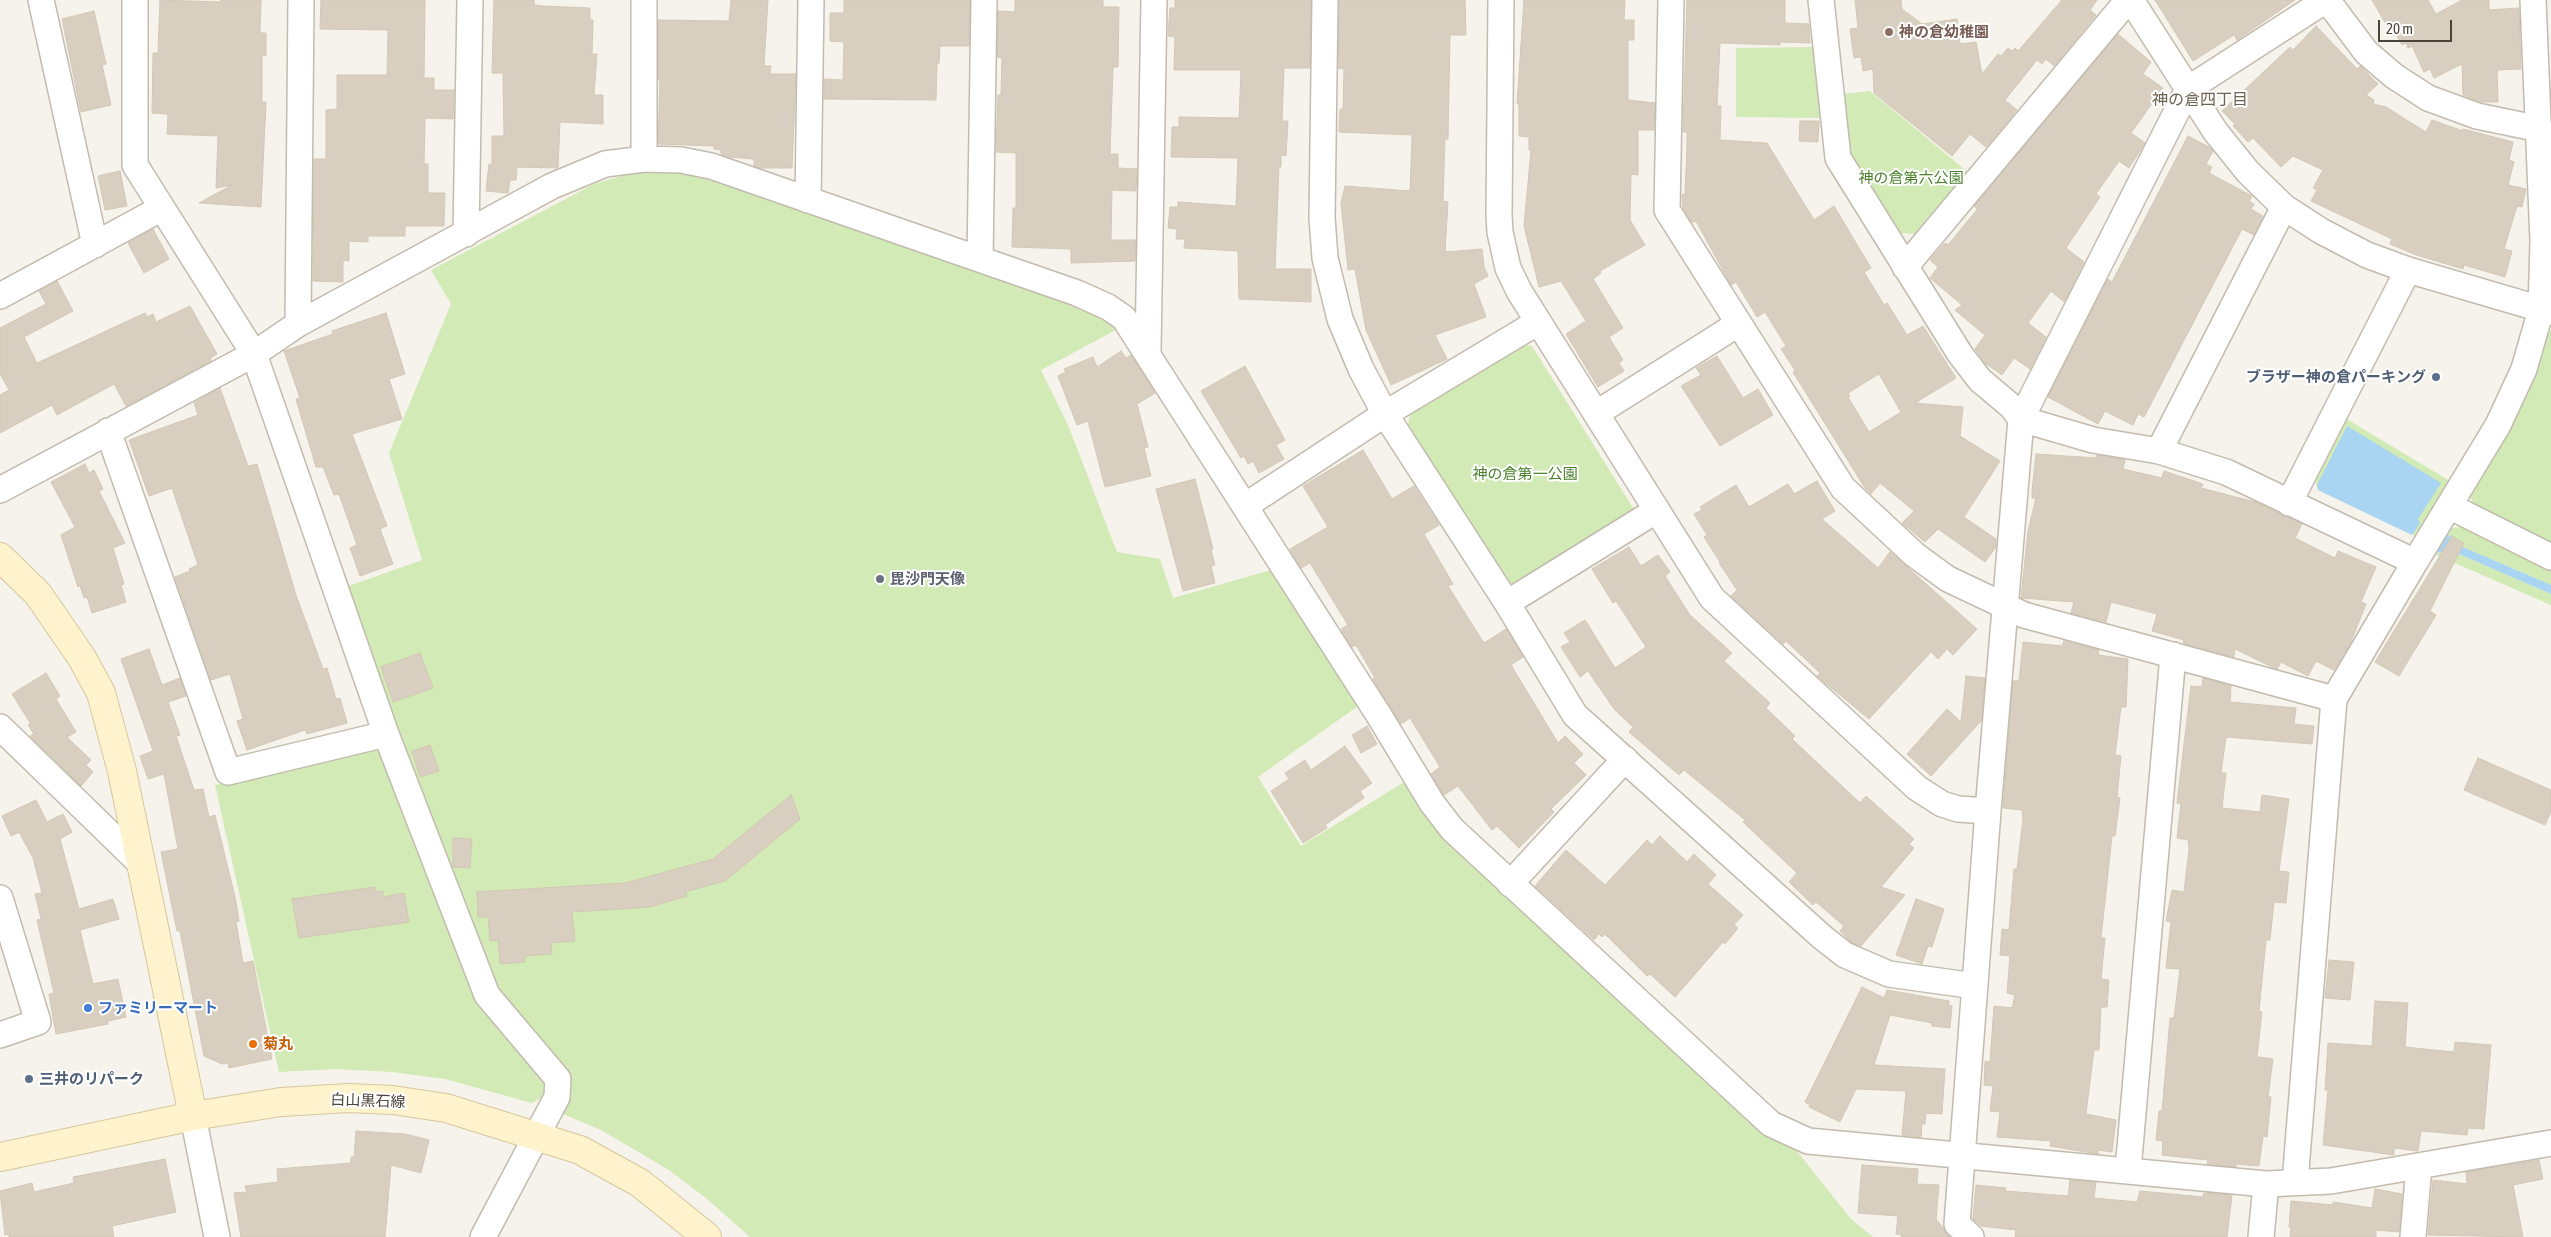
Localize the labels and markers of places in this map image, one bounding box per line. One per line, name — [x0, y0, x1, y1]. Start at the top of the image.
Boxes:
place label: 神の倉幼稚園 — [1899, 23, 1989, 41]
marker: 神の倉幼稚園 — [1883, 26, 1895, 38]
place label: ブラザー神の倉パーキング — [2246, 368, 2426, 386]
marker: ブラザー神の倉パーキング — [2430, 371, 2442, 383]
place label: 毘沙門天像 — [890, 570, 965, 588]
marker: 毘沙門天像 — [874, 573, 886, 585]
place label: ファミリーマート — [98, 999, 218, 1017]
marker: ファミリーマート — [82, 1002, 94, 1014]
place label: 菊丸 — [263, 1035, 293, 1053]
marker: 菊丸 — [247, 1038, 259, 1050]
place label: 三井のリパーク — [39, 1070, 144, 1088]
marker: 三井のリパーク — [23, 1073, 35, 1085]

